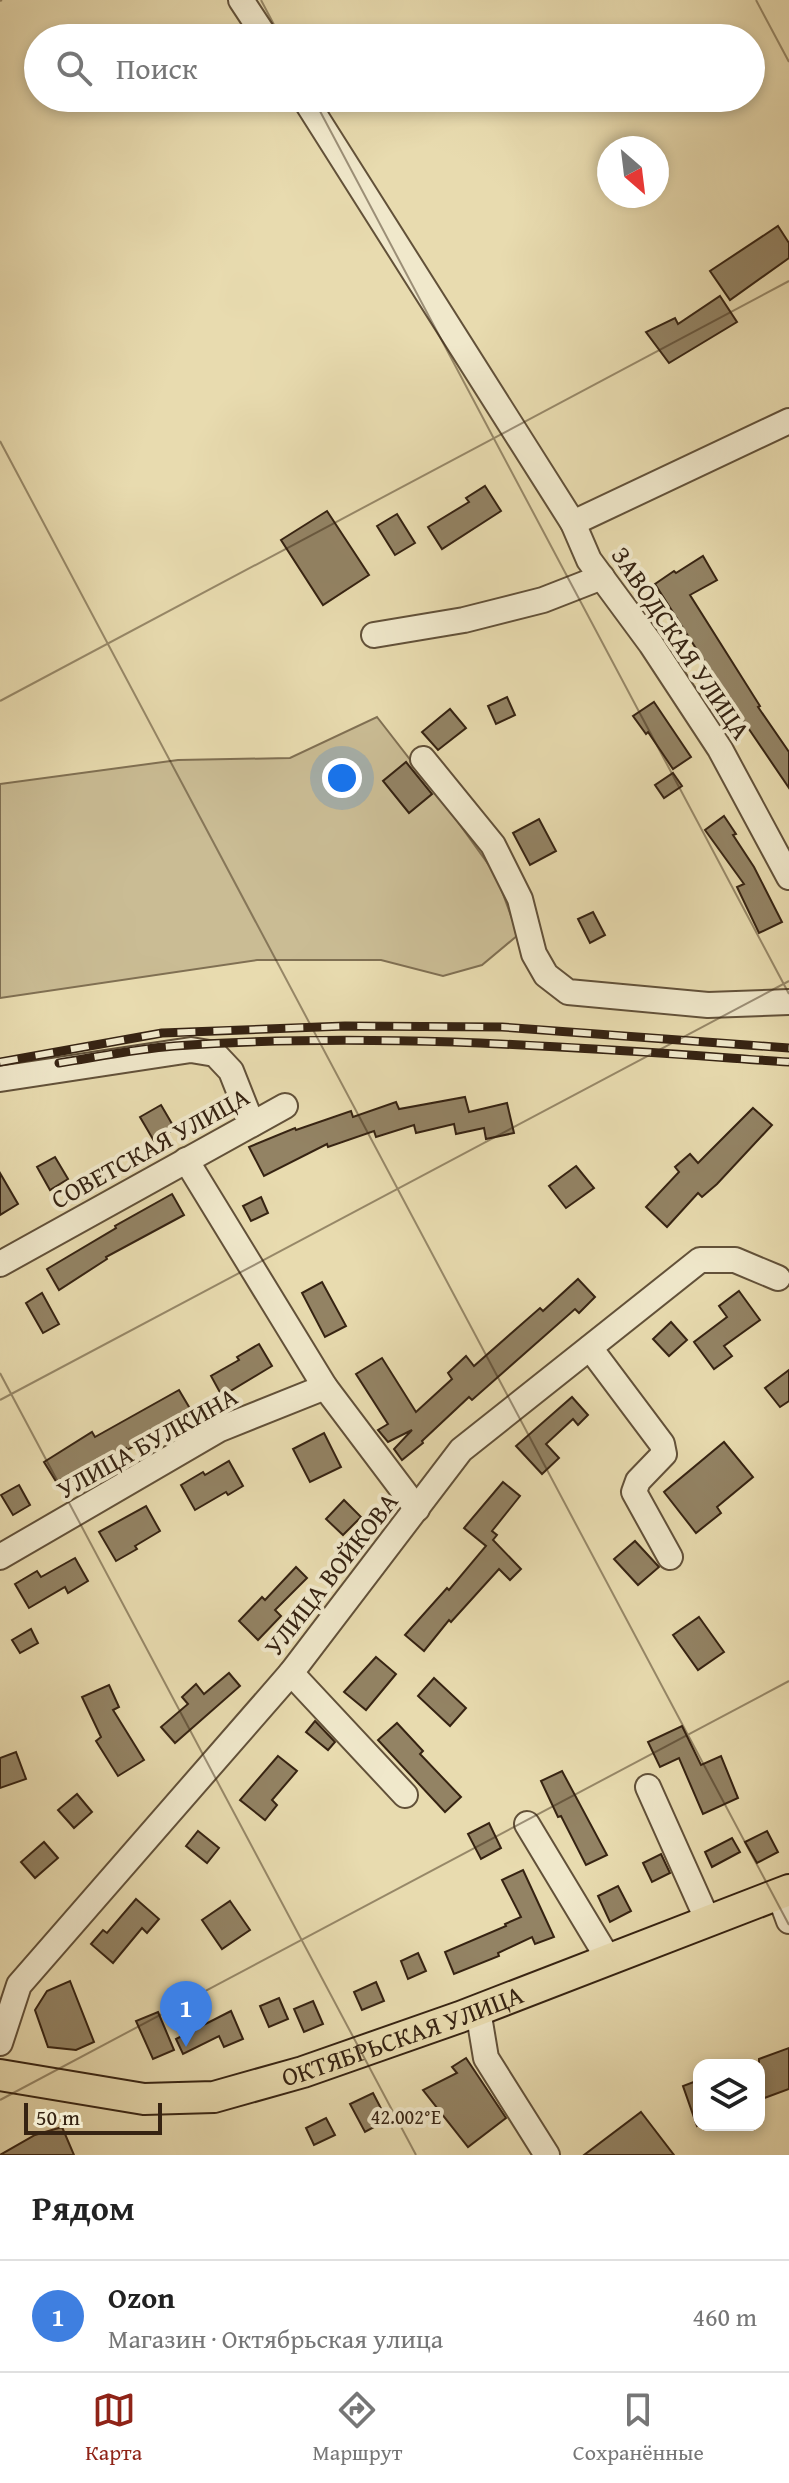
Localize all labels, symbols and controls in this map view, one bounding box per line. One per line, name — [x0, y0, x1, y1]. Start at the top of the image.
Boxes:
search box — [24, 24, 765, 112]
icon: search — [52, 46, 96, 90]
text: Поиск — [116, 46, 198, 90]
north arrow — [597, 136, 669, 208]
street label: ЗАВОДСКАЯ УЛИЦА — [602, 538, 761, 747]
your location — [322, 758, 362, 798]
street label: СОВЕТСКАЯ УЛИЦА — [43, 1077, 256, 1218]
street label: УЛИЦА БУЛКИНА — [49, 1376, 245, 1509]
street label: УЛИЦА ВОЙКОВА — [254, 1483, 407, 1664]
street label: ОКТЯБРЬСКАЯ УЛИЦА — [277, 1974, 529, 2096]
pin: 1 — [160, 1981, 212, 2047]
map controls — [693, 2059, 765, 2131]
button: layers — [693, 2059, 765, 2131]
scale bar — [24, 2099, 162, 2135]
text: 50 m — [36, 2101, 80, 2133]
text: 42.002°E — [371, 2102, 441, 2131]
text: Рядом — [32, 2183, 135, 2232]
text: Ozon — [108, 2275, 175, 2319]
text: 1 — [51, 2297, 65, 2336]
text: 460 m — [692, 2297, 757, 2336]
text: Магазин · Октябрьская улица — [108, 2319, 443, 2358]
tab: Карта — [85, 2388, 142, 2468]
tab: Маршрут — [312, 2388, 402, 2468]
tab: Сохранённые — [573, 2388, 704, 2468]

